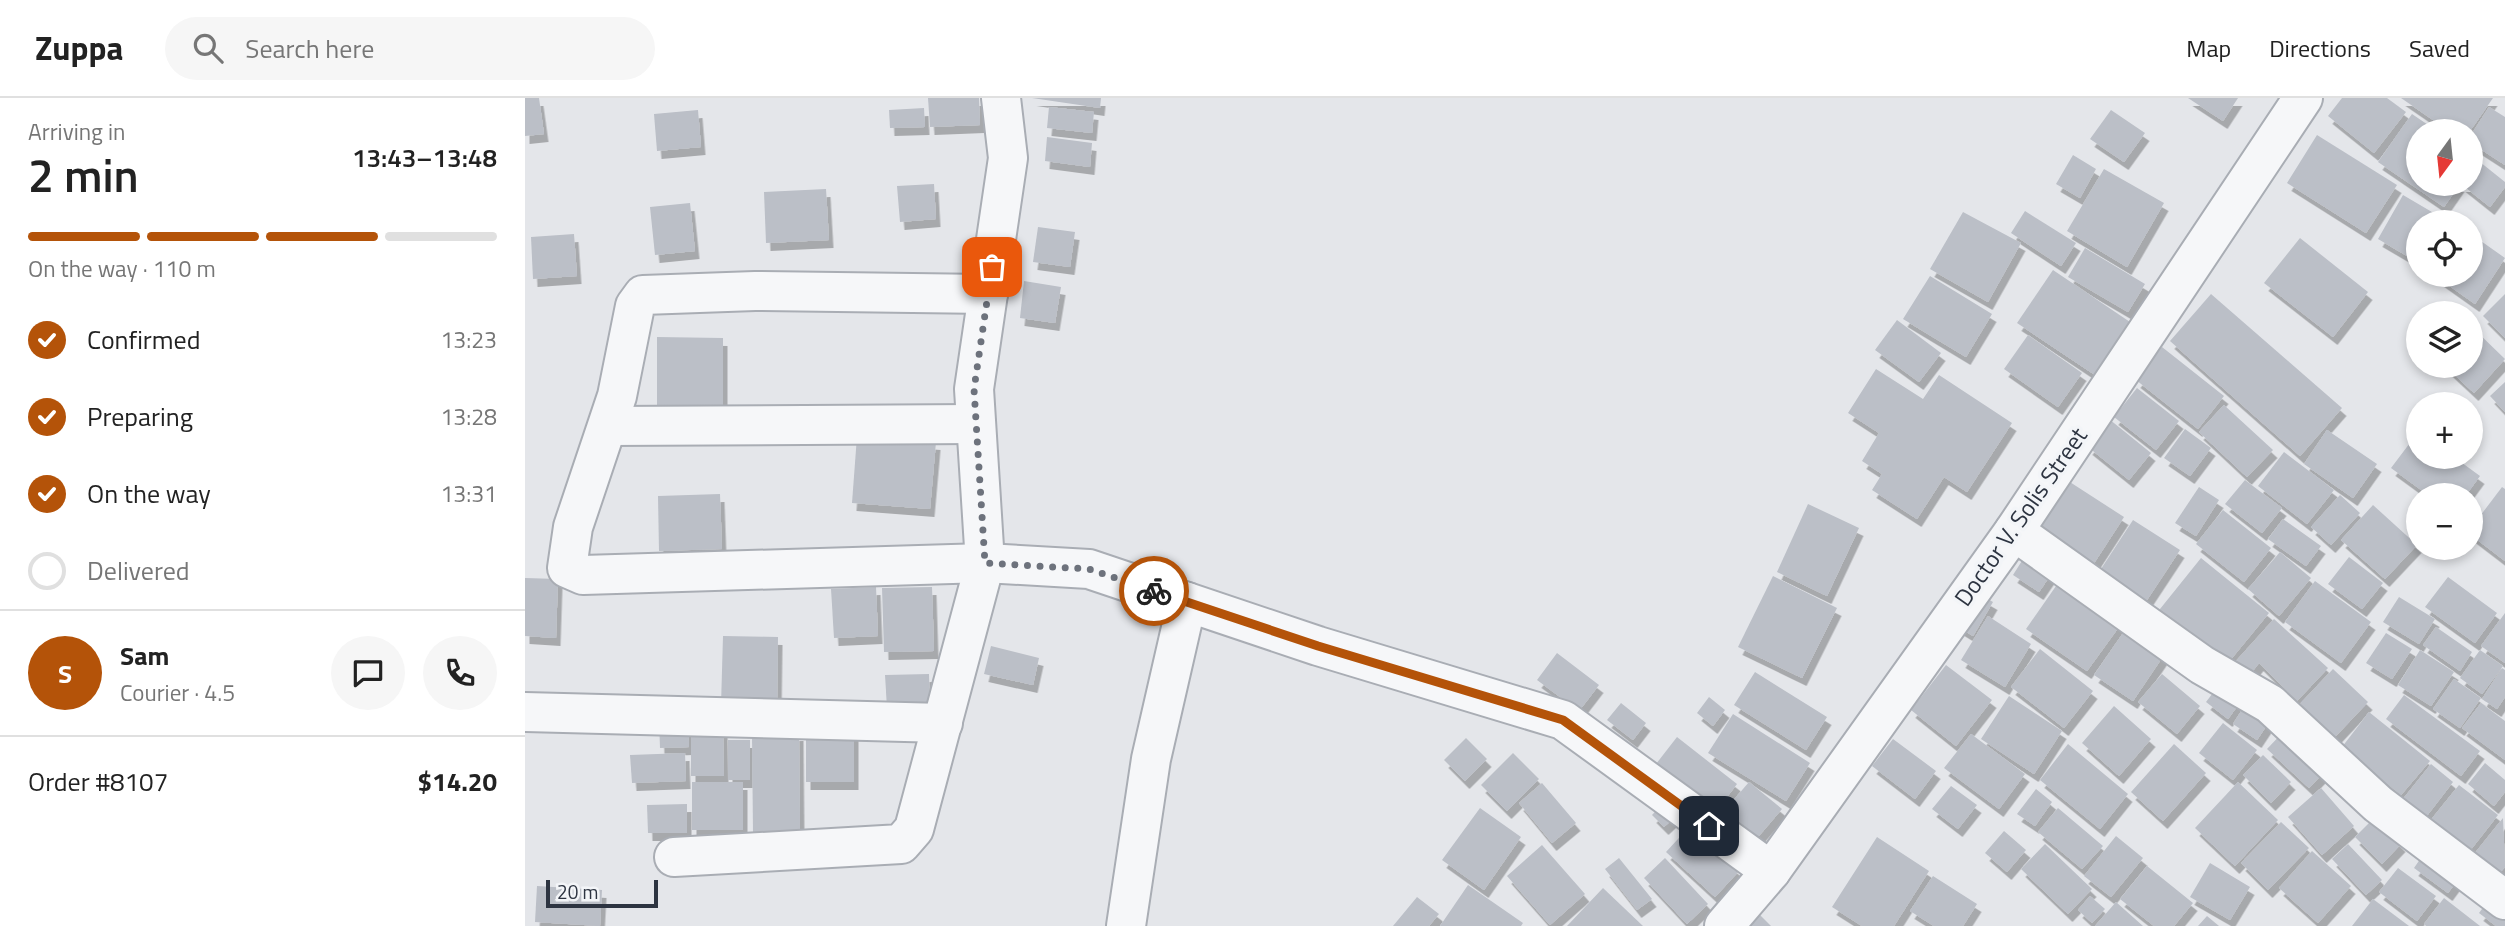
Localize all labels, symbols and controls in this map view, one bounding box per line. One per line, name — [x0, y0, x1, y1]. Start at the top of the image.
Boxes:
search box — [165, 17, 655, 80]
text: Zuppa — [35, 23, 123, 73]
icon: search — [189, 29, 227, 67]
text: Search here — [245, 29, 374, 68]
text: Map — [2186, 30, 2231, 66]
text: Directions — [2269, 30, 2371, 66]
text: Saved — [2409, 30, 2470, 66]
text: Arriving in — [28, 114, 125, 149]
north arrow — [2406, 119, 2483, 196]
map controls — [2406, 119, 2483, 560]
text: 13:43–13:48 — [352, 138, 497, 177]
text: 2 min — [28, 140, 139, 210]
button: locate — [2406, 210, 2483, 287]
pin — [962, 237, 1022, 297]
icon: bag — [973, 248, 1011, 286]
text: On the way · 110 m — [28, 251, 216, 286]
button: layers — [2406, 301, 2483, 378]
text: Confirmed — [87, 320, 201, 359]
icon: check — [28, 321, 66, 359]
text: 13:23 — [440, 322, 497, 357]
button: + — [2406, 392, 2483, 469]
text: Preparing — [87, 397, 193, 436]
icon: check — [28, 398, 66, 436]
text: 13:28 — [440, 399, 497, 434]
street label: Doctor V. Solis Street — [1945, 419, 2096, 613]
text: On the way — [87, 474, 211, 513]
icon: check — [28, 475, 66, 513]
text: 13:31 — [440, 476, 497, 511]
button: − — [2406, 483, 2483, 560]
text: Delivered — [87, 551, 190, 590]
courier — [1119, 556, 1189, 626]
icon: bike — [1135, 572, 1173, 610]
text: Sam — [120, 636, 169, 675]
button: chat — [331, 636, 405, 710]
button: phone — [423, 636, 497, 710]
text: S — [58, 654, 72, 693]
text: Courier · 4.5 — [120, 675, 235, 710]
text: Order #8107 — [28, 762, 168, 801]
text: $14.20 — [418, 762, 497, 801]
pin — [1679, 796, 1739, 856]
icon: home — [1690, 807, 1728, 845]
scale bar — [546, 877, 658, 909]
text: 20 m — [557, 877, 598, 906]

